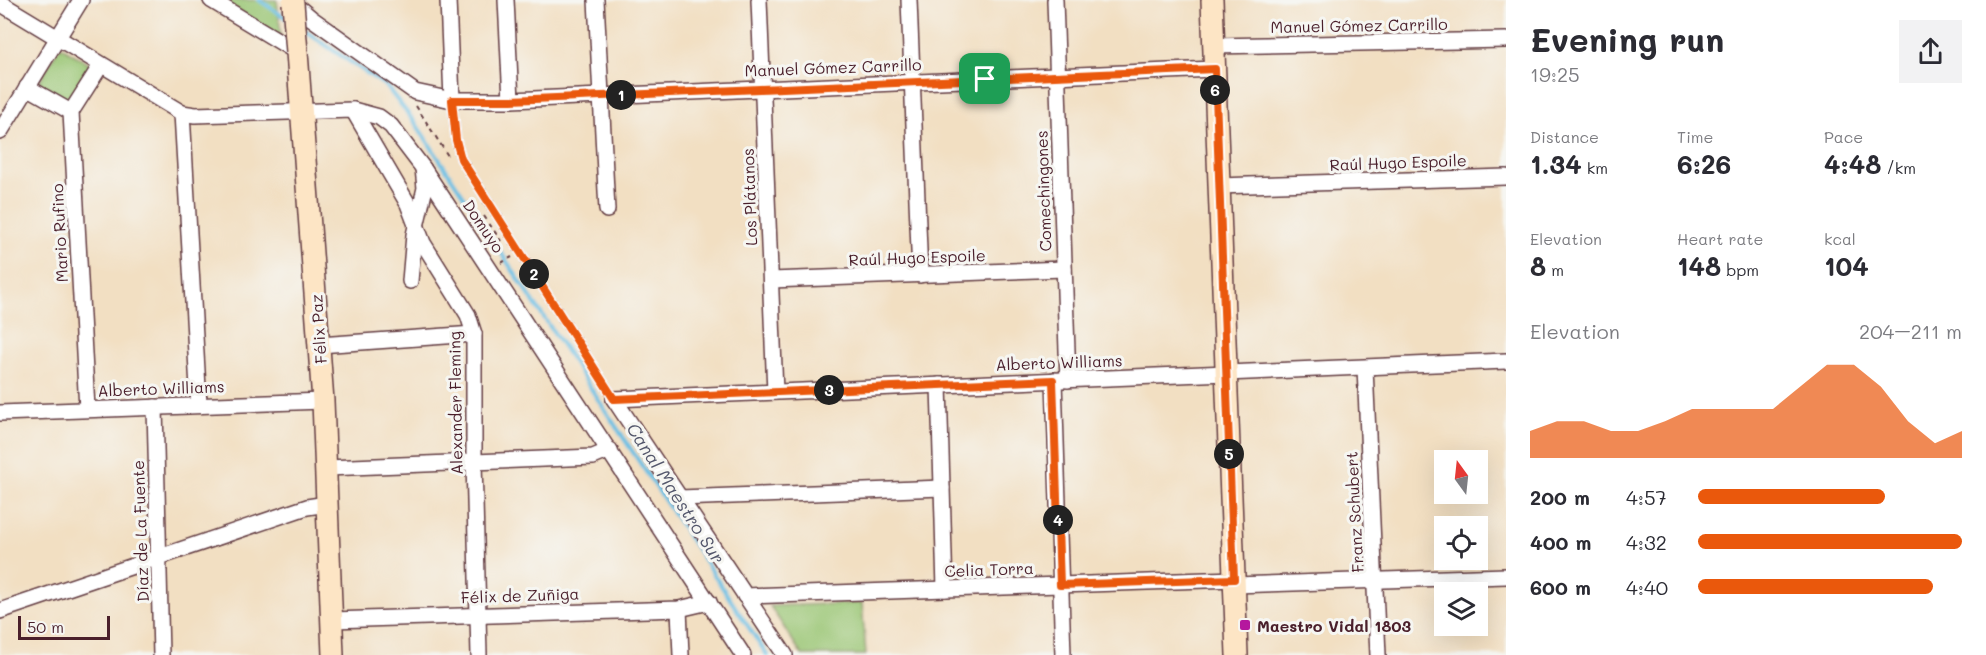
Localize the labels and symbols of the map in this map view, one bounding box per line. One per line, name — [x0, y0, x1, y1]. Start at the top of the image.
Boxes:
street label: Manuel Gómez Carrillo — [1270, 13, 1448, 37]
street label: Manuel Gómez Carrillo — [744, 53, 922, 81]
pin — [959, 53, 1010, 104]
pin: 6 — [1200, 75, 1230, 105]
pin: 1 — [606, 80, 636, 110]
street label: Comechingones — [1030, 130, 1056, 252]
street label: Los Plátanos — [737, 148, 761, 246]
street label: Raúl Hugo Espoile — [1329, 149, 1467, 175]
street label: Mario Rufino — [46, 183, 72, 283]
street label: Domuyo — [459, 195, 509, 257]
street label: Raúl Hugo Espoile — [848, 244, 986, 270]
pin: 2 — [519, 259, 549, 289]
street label: Félix Paz — [305, 293, 331, 364]
street label: Alexander Fleming — [443, 331, 467, 475]
street label: Alberto Williams — [995, 349, 1123, 375]
street label: Alberto Williams — [97, 375, 225, 401]
pin: 3 — [814, 375, 844, 405]
water label: Canal Maestro Sur — [621, 418, 731, 568]
pin: 5 — [1214, 439, 1244, 469]
north arrow — [1434, 450, 1488, 504]
street label: Franz Schubert — [1340, 451, 1368, 573]
street label: Díaz de La Fuente — [127, 460, 153, 602]
pin: 4 — [1043, 505, 1073, 535]
street label: Celia Torra — [944, 557, 1034, 581]
street label: Félix de Zuñiga — [460, 582, 580, 608]
scale bar — [18, 613, 110, 640]
place label: Maestro Vidal 1803 — [1257, 615, 1412, 636]
marker: Maestro Vidal 1803 — [1238, 618, 1252, 632]

